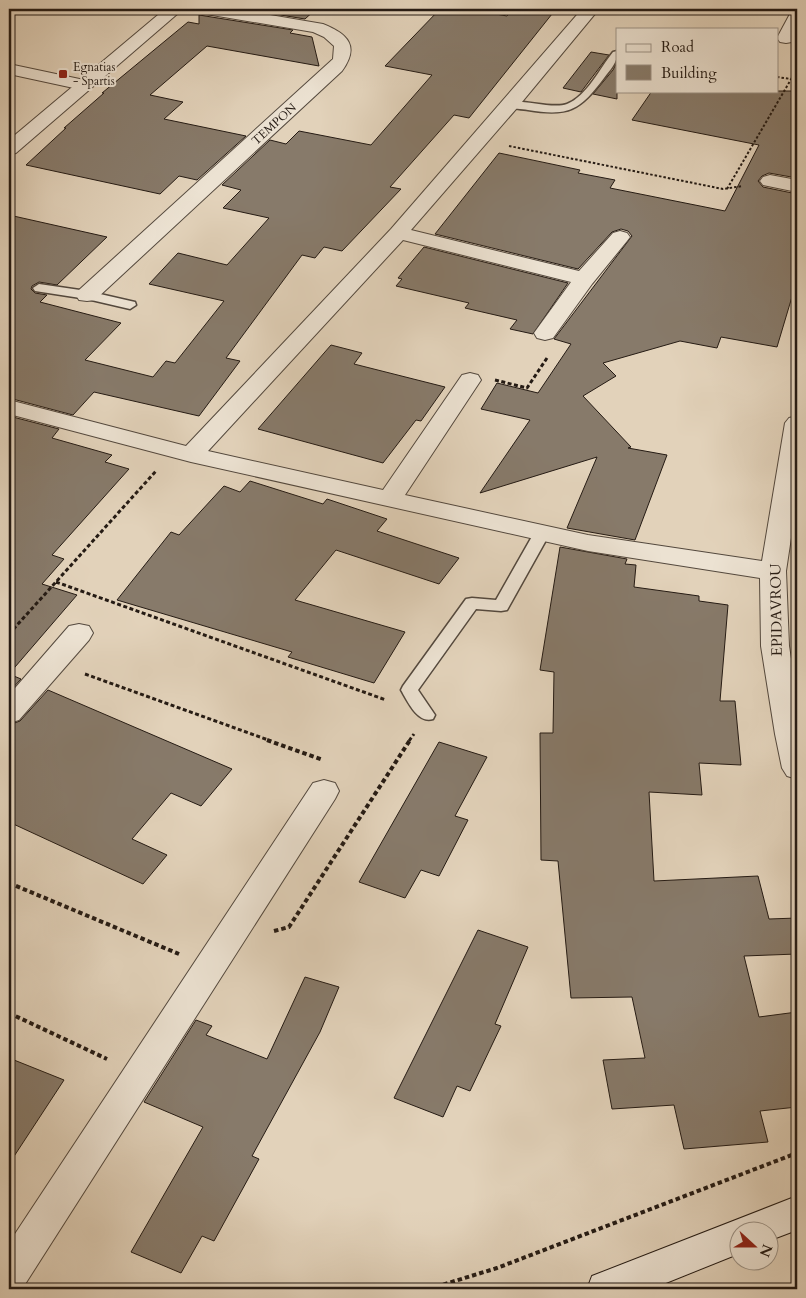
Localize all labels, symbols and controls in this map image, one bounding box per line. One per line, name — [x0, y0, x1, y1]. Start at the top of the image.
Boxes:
legend — [616, 28, 778, 92]
text: Road — [661, 37, 694, 57]
place label: Egnatias - Spartis — [73, 59, 116, 89]
text: Building — [661, 63, 717, 83]
marker: Egnatias - Spartis — [57, 68, 69, 80]
street label: TEMPON — [248, 99, 300, 148]
street label: EPIDAVROU — [765, 563, 787, 657]
north arrow — [728, 1220, 778, 1270]
text: N — [755, 1241, 777, 1260]

